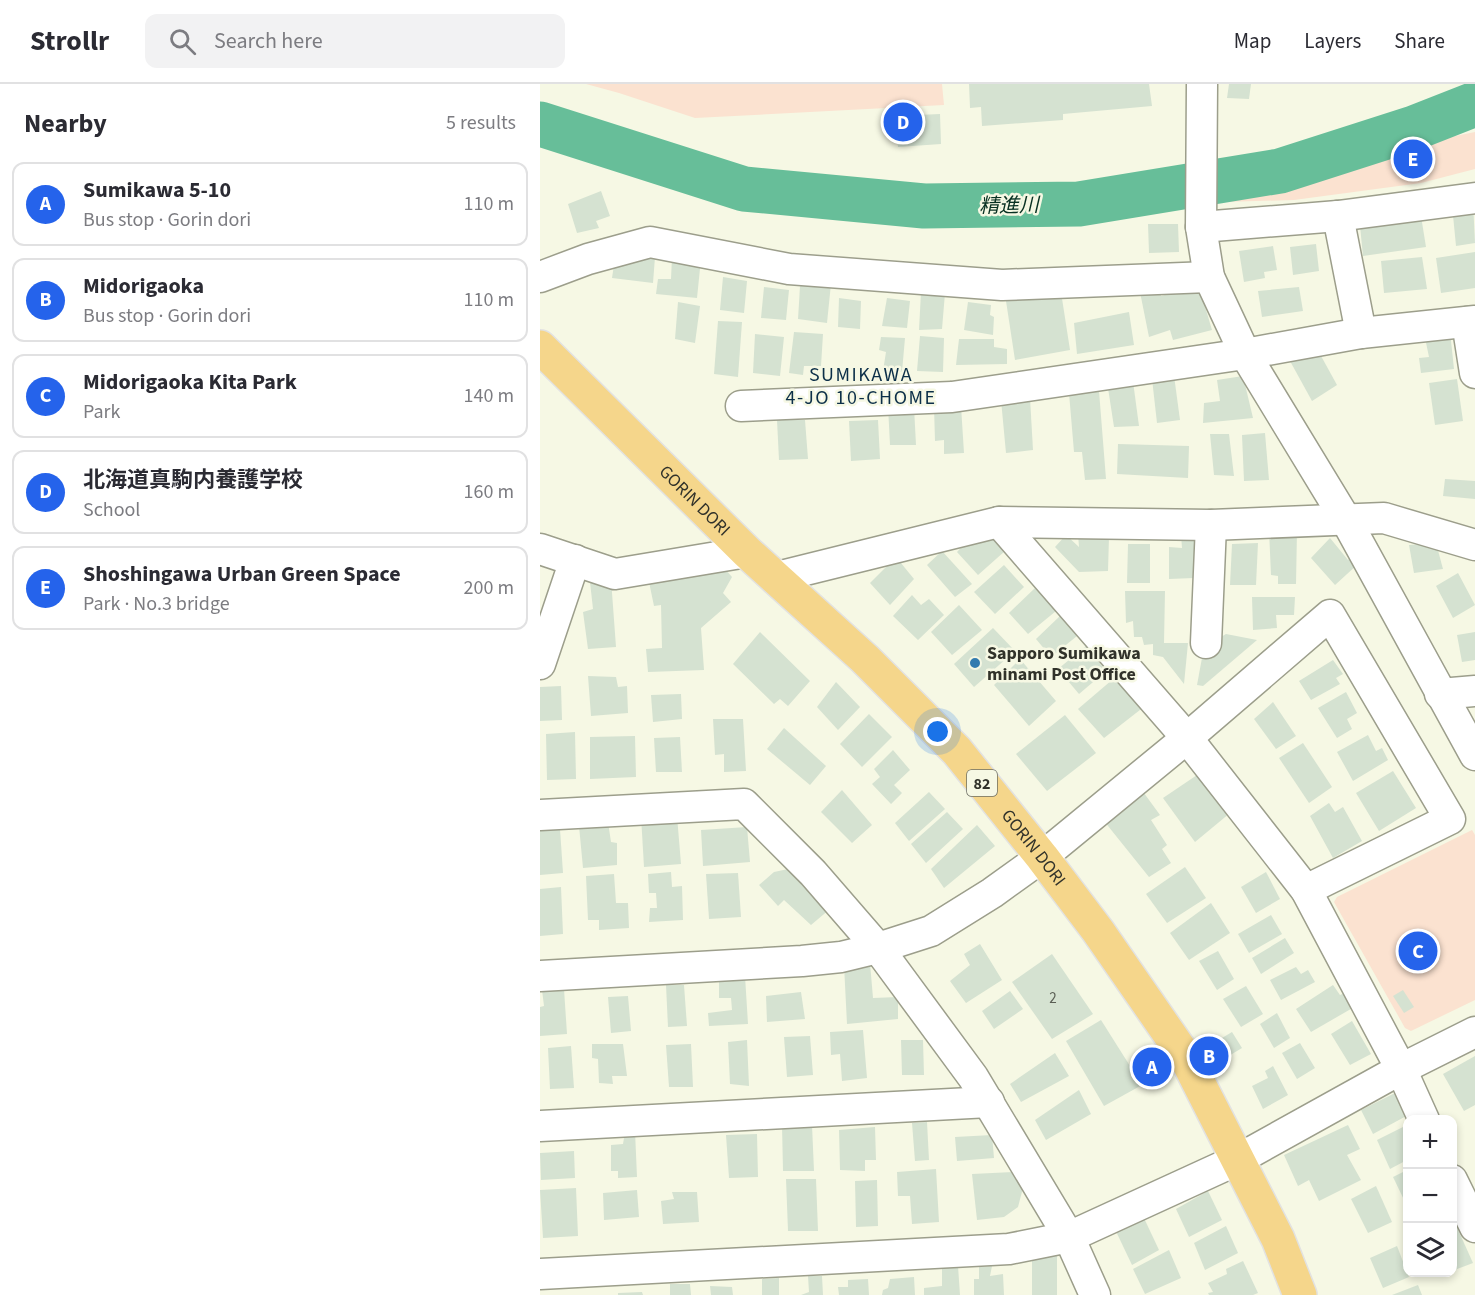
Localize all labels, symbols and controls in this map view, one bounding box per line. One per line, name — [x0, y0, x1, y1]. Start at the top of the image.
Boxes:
search box — [145, 14, 565, 68]
text: Strollr — [30, 21, 109, 61]
icon: search — [166, 25, 199, 58]
text: Search here — [214, 25, 323, 57]
text: Map — [1234, 26, 1271, 56]
text: Layers — [1304, 26, 1361, 56]
text: Share — [1394, 26, 1445, 56]
pin: D — [884, 99, 922, 144]
text: Nearby — [24, 105, 107, 142]
text: 5 results — [446, 109, 516, 137]
pin: E — [1394, 136, 1432, 182]
text: Sumikawa 5-10 — [83, 174, 231, 206]
text: A — [40, 190, 51, 218]
text: 110 m — [464, 190, 514, 218]
water label: 精進川 — [979, 191, 1041, 221]
text: Bus stop · Gorin dori — [83, 206, 251, 234]
text: Midorigaoka — [83, 270, 204, 302]
text: B — [39, 286, 52, 314]
text: 110 m — [464, 286, 514, 314]
text: Bus stop · Gorin dori — [83, 302, 251, 330]
district label: SUMIKAWA 4-JO 10-CHOME — [785, 361, 937, 412]
text: Midorigaoka Kita Park — [83, 366, 297, 398]
text: C — [40, 382, 51, 410]
text: 140 m — [464, 382, 514, 410]
text: Park — [83, 398, 120, 426]
street label: GORIN DORI — [653, 460, 736, 542]
text: 北海道真駒内養護学校 — [83, 464, 303, 496]
text: D — [39, 478, 52, 506]
text: 160 m — [464, 478, 514, 506]
text: School — [83, 496, 140, 524]
text: Shoshingawa Urban Green Space — [83, 558, 401, 590]
text: E — [40, 574, 51, 602]
text: 200 m — [464, 574, 514, 602]
text: Park · No.3 bridge — [83, 590, 230, 618]
place label: Sapporo Sumikawa minami Post Office — [987, 641, 1141, 687]
marker: Sapporo Sumikawa minami Post Office — [968, 656, 982, 670]
your location — [923, 717, 952, 746]
road number: 82 — [967, 770, 997, 796]
street label: GORIN DORI — [995, 804, 1072, 891]
pin: C — [1398, 928, 1438, 974]
house number: 2 — [1049, 988, 1057, 1009]
pin: B — [1190, 1034, 1228, 1078]
pin: A — [1132, 1044, 1172, 1090]
map controls — [1403, 1115, 1457, 1277]
button: + — [1403, 1115, 1457, 1169]
button: − — [1403, 1169, 1457, 1223]
button: layers — [1403, 1223, 1457, 1277]

